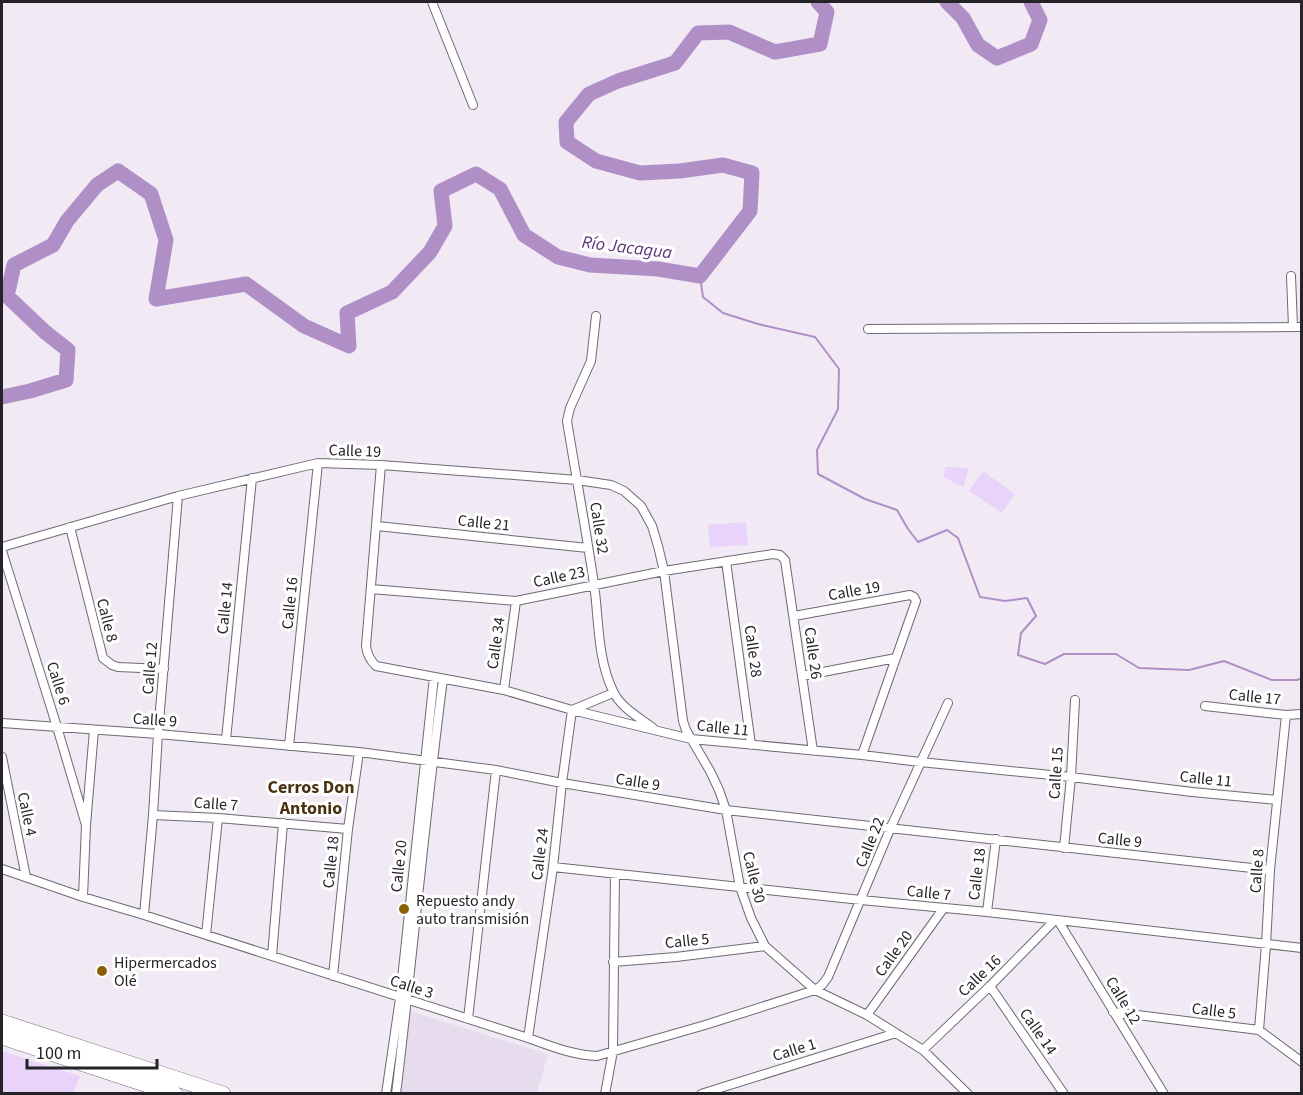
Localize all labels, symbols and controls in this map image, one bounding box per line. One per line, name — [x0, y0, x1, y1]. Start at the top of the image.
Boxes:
water label: Río Jacagua — [580, 230, 674, 265]
street label: Calle 19 — [328, 439, 382, 463]
street label: Calle 32 — [584, 501, 614, 556]
street label: Calle 21 — [457, 509, 511, 537]
street label: Calle 23 — [531, 561, 587, 593]
street label: Calle 16 — [276, 576, 304, 630]
street label: Calle 19 — [826, 576, 882, 606]
street label: Calle 14 — [211, 581, 239, 635]
street label: Calle 8 — [91, 596, 123, 645]
street label: Calle 34 — [481, 616, 511, 671]
street label: Calle 28 — [738, 624, 768, 679]
street label: Calle 26 — [798, 626, 828, 681]
street label: Calle 12 — [137, 641, 163, 695]
street label: Calle 6 — [41, 659, 75, 708]
street label: Calle 17 — [1228, 683, 1282, 711]
street label: Calle 9 — [132, 707, 178, 733]
street label: Calle 11 — [696, 714, 750, 742]
street label: Calle 15 — [1043, 746, 1069, 800]
street label: Calle 11 — [1179, 765, 1233, 793]
street label: Calle 9 — [614, 768, 662, 796]
district label: Cerros Don Antonio — [267, 775, 355, 821]
street label: Calle 4 — [12, 790, 42, 838]
street label: Calle 7 — [193, 791, 239, 817]
street label: Calle 22 — [850, 814, 890, 871]
street label: Calle 24 — [526, 827, 554, 881]
street label: Calle 9 — [1097, 827, 1143, 853]
street label: Calle 18 — [317, 835, 345, 889]
street label: Calle 20 — [385, 839, 413, 893]
street label: Calle 18 — [963, 847, 991, 901]
street label: Calle 8 — [1244, 848, 1270, 894]
street label: Calle 30 — [737, 849, 771, 905]
street label: Calle 7 — [906, 880, 952, 906]
place label: Repuesto andy auto transmisión — [416, 890, 529, 930]
marker: Repuesto andy auto transmisión — [397, 902, 411, 916]
street label: Calle 20 — [870, 926, 918, 981]
street label: Calle 5 — [664, 928, 710, 954]
street label: Calle 16 — [953, 950, 1006, 1002]
place label: Hipermercados Olé — [114, 952, 217, 992]
marker: Hipermercados Olé — [95, 964, 109, 978]
street label: Calle 3 — [387, 970, 436, 1004]
street label: Calle 12 — [1100, 972, 1146, 1029]
street label: Calle 5 — [1190, 997, 1237, 1025]
street label: Calle 14 — [1014, 1004, 1062, 1059]
scale bar — [27, 1032, 158, 1070]
street label: Calle 1 — [770, 1033, 819, 1067]
text: 100 m — [36, 1041, 81, 1066]

